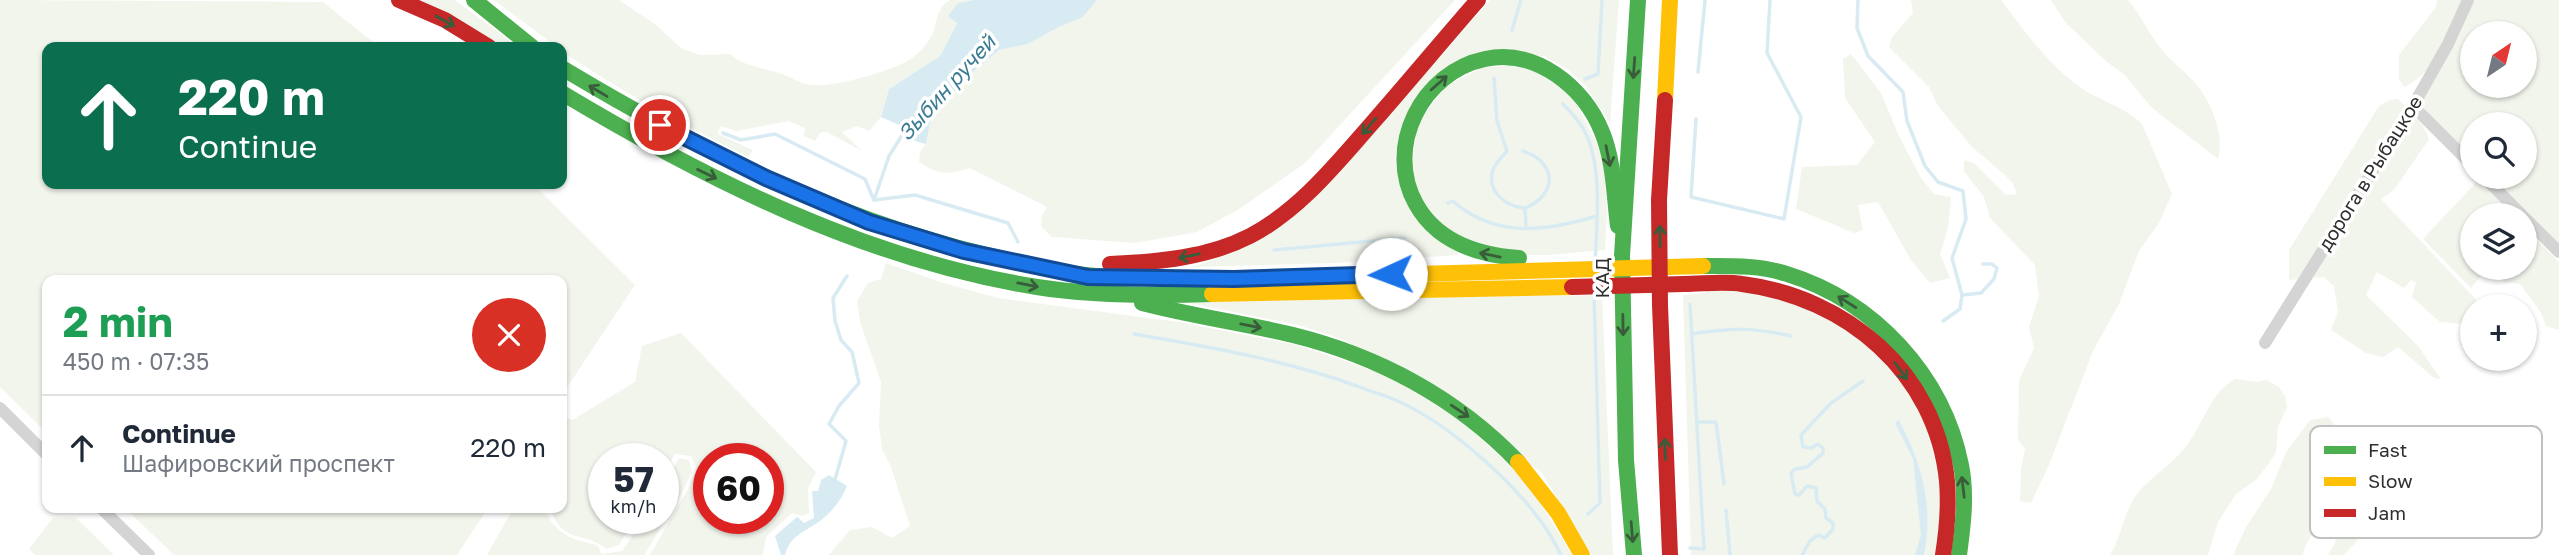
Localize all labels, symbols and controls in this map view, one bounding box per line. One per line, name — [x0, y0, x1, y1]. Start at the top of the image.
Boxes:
one-way arrow — [435, 14, 455, 28]
north arrow — [2460, 21, 2538, 98]
map controls — [2460, 21, 2537, 371]
water label: Зыбин ручей — [892, 28, 1001, 146]
one-way arrow — [1627, 56, 1640, 79]
text: 220 m — [178, 67, 325, 126]
icon: ahead — [63, 70, 154, 161]
one-way arrow — [1430, 75, 1448, 91]
one-way arrow — [589, 83, 609, 97]
street label: дорога в Рыбацкое — [2313, 91, 2427, 254]
pin — [630, 95, 690, 155]
icon: arrive — [641, 106, 679, 144]
button: search — [2460, 112, 2537, 189]
one-way arrow — [1361, 116, 1377, 134]
text: Continue — [178, 127, 317, 165]
one-way arrow — [1602, 144, 1615, 167]
one-way arrow — [696, 167, 717, 181]
button: layers — [2460, 203, 2537, 280]
one-way arrow — [1653, 225, 1666, 248]
position arrow — [1354, 237, 1428, 311]
one-way arrow — [1479, 247, 1501, 260]
one-way arrow — [1178, 249, 1201, 263]
street label: КАД — [1590, 257, 1613, 298]
one-way arrow — [1016, 278, 1039, 292]
one-way arrow — [1838, 294, 1857, 309]
button: + — [2460, 294, 2537, 371]
text: 2 min — [63, 296, 173, 346]
button: close — [472, 298, 546, 372]
one-way arrow — [1617, 313, 1630, 336]
one-way arrow — [1239, 319, 1262, 333]
text: 450 m · 07:35 — [63, 347, 209, 375]
one-way arrow — [1894, 361, 1908, 380]
one-way arrow — [1449, 404, 1469, 418]
text: Continue — [122, 418, 236, 449]
legend — [2310, 426, 2542, 538]
icon: ahead — [63, 429, 101, 467]
text: 220 m — [470, 432, 546, 463]
one-way arrow — [1659, 438, 1672, 461]
text: Fast — [2368, 438, 2407, 461]
speed limit sign: 60 — [693, 443, 784, 534]
text: Шафировский проспект — [122, 449, 395, 477]
text: 57 — [613, 458, 654, 500]
text: Slow — [2368, 469, 2413, 492]
one-way arrow — [1957, 477, 1970, 499]
text: km/h — [611, 495, 656, 517]
text: Jam — [2368, 501, 2406, 524]
one-way arrow — [1626, 520, 1639, 543]

